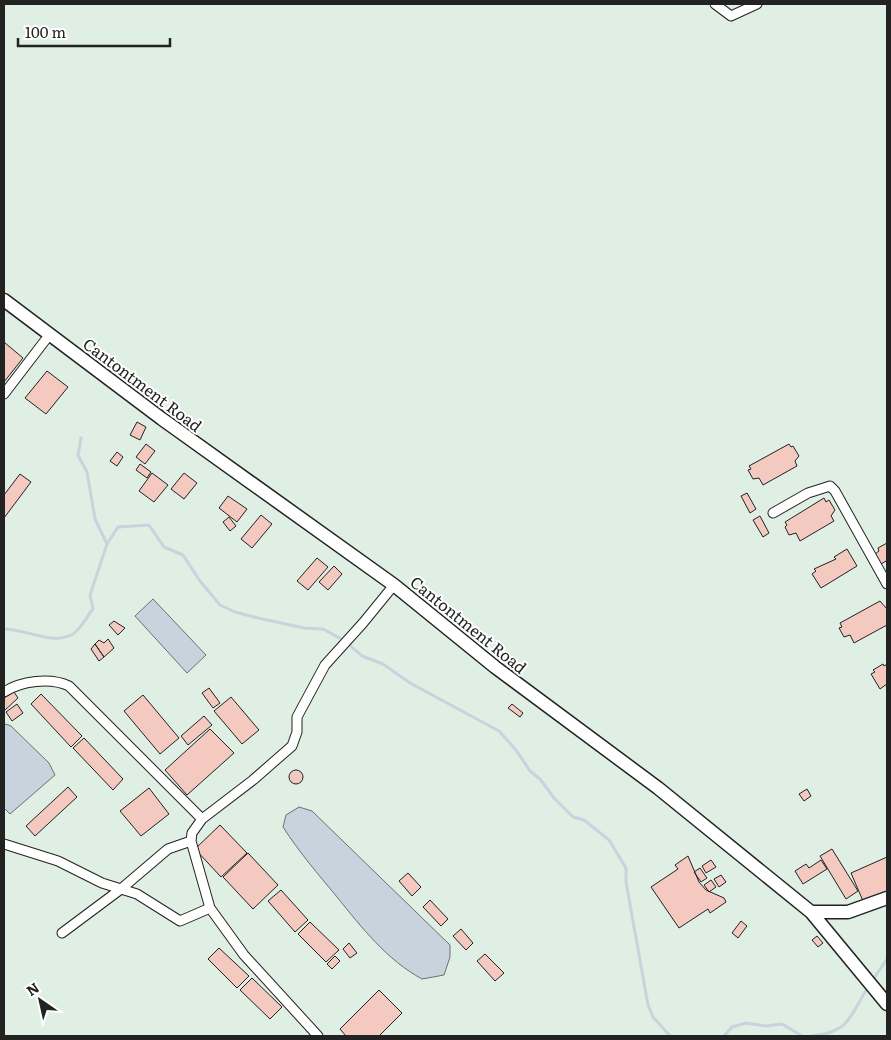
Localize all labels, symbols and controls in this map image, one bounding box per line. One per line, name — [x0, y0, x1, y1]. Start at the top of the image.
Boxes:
scale bar — [18, 15, 170, 47]
text: 100 m — [25, 20, 66, 43]
street label: Cantontment Road — [78, 331, 208, 437]
street label: Cantontment Road — [406, 569, 533, 679]
north arrow — [15, 975, 65, 1025]
text: N — [22, 977, 43, 1000]

